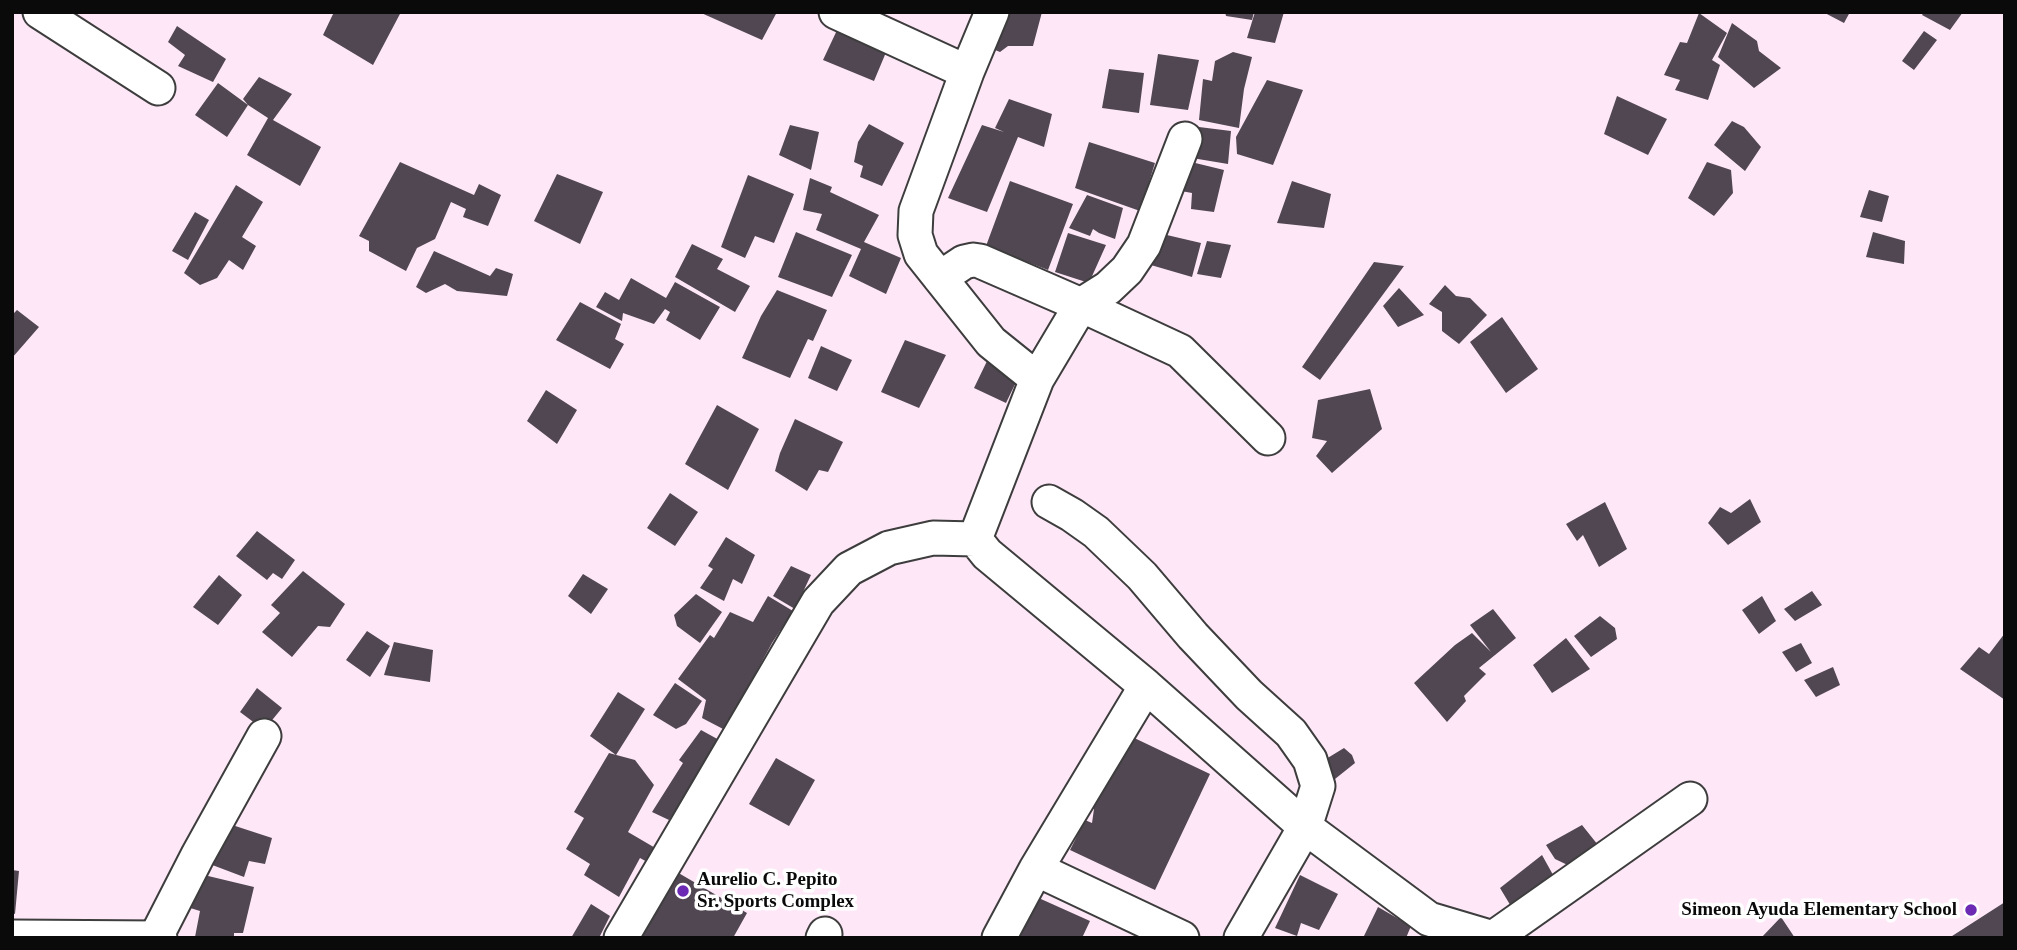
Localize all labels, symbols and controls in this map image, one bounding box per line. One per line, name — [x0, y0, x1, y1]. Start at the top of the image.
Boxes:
place label: Aurelio C. Pepito Sr. Sports Complex — [697, 869, 854, 913]
marker: Aurelio C. Pepito Sr. Sports Complex — [675, 883, 691, 899]
place label: Simeon Ayuda Elementary School — [1681, 899, 1957, 921]
marker: Simeon Ayuda Elementary School — [1963, 902, 1979, 918]

